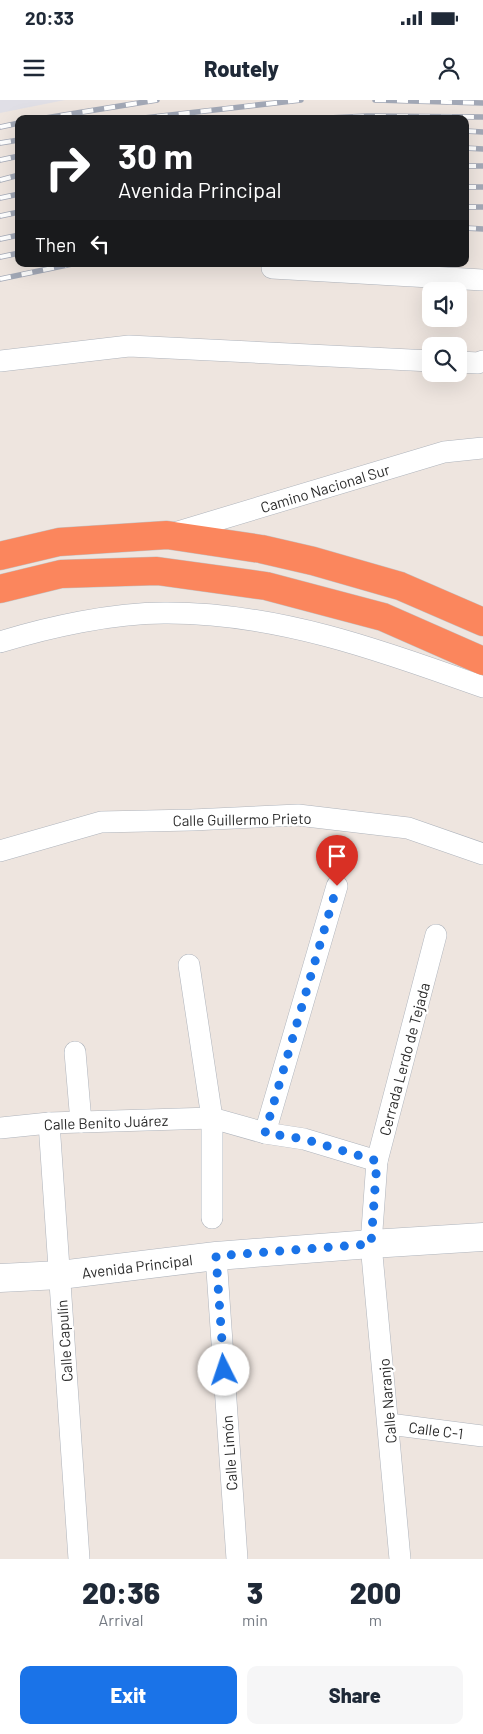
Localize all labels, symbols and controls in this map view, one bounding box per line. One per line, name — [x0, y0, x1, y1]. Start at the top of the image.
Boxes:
text: 20:33 — [25, 6, 74, 29]
icon: menu — [20, 54, 48, 82]
icon: person — [435, 54, 463, 82]
text: Routely — [204, 55, 279, 81]
text: 30 m — [118, 134, 193, 176]
icon: right — [35, 135, 100, 200]
text: Avenida Principal — [118, 176, 282, 202]
icon: left — [86, 230, 114, 258]
text: Then — [35, 233, 76, 256]
map controls — [422, 282, 467, 382]
button: sound — [422, 282, 467, 327]
button: search — [422, 337, 467, 382]
street label: Camino Nacional Sur — [258, 460, 392, 516]
street label: Calle Guillermo Prieto — [172, 809, 312, 829]
pin — [316, 835, 358, 886]
icon: arrive — [323, 842, 351, 870]
street label: Cerrada Lerdo de Tejada — [375, 981, 433, 1137]
street label: Calle Benito Juárez — [43, 1111, 169, 1133]
street label: Avenida Principal — [81, 1250, 193, 1282]
street label: Calle Capulín — [52, 1299, 76, 1383]
position arrow — [197, 1343, 249, 1395]
street label: Calle Naranjo — [374, 1358, 400, 1444]
street label: Calle Limón — [217, 1415, 241, 1491]
street label: Calle C-1 — [408, 1418, 464, 1442]
text: 20:36 — [82, 1574, 160, 1610]
text: 3 — [247, 1574, 263, 1610]
text: 200 — [350, 1574, 401, 1610]
text: Arrival — [99, 1610, 143, 1629]
text: min — [242, 1610, 268, 1629]
text: m — [369, 1610, 382, 1629]
button: Exit — [20, 1666, 237, 1724]
button: Share — [247, 1666, 463, 1724]

